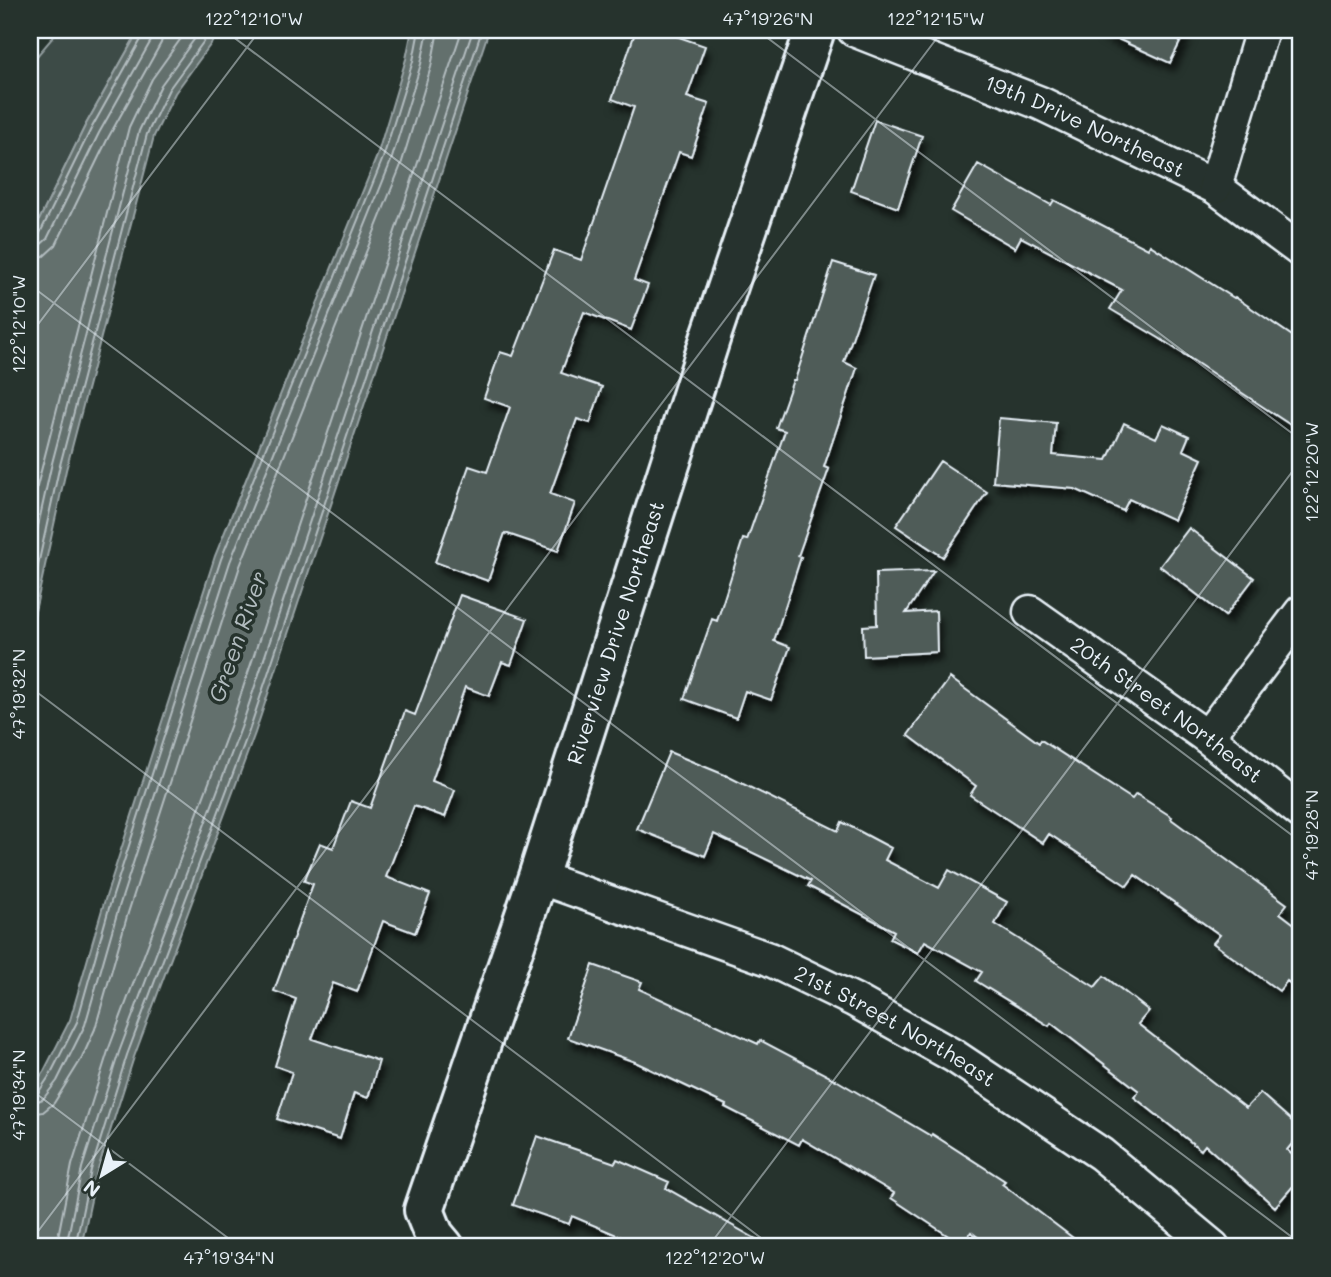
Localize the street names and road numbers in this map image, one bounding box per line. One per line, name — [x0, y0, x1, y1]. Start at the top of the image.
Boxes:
street label: 19th Drive Northeast — [981, 68, 1190, 183]
street label: Riverview Drive Northeast — [560, 497, 670, 768]
street label: 20th Street Northeast — [1066, 630, 1269, 788]
street label: 21st Street Northeast — [791, 958, 1001, 1092]

